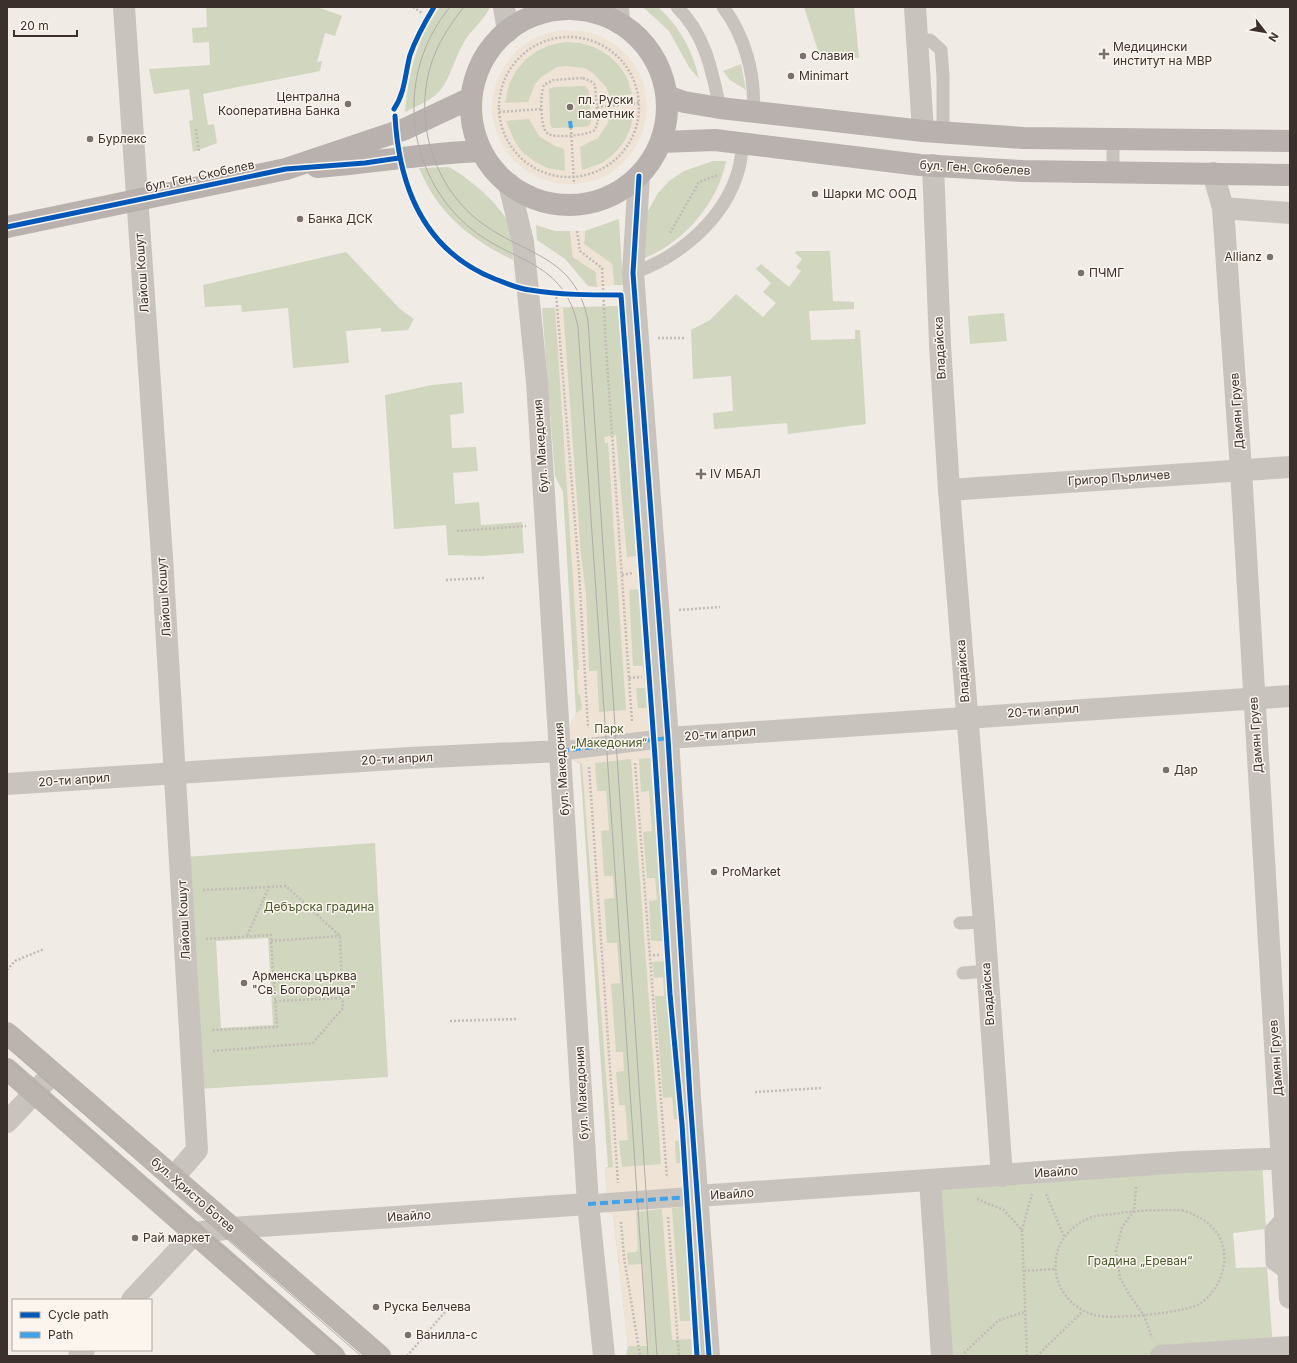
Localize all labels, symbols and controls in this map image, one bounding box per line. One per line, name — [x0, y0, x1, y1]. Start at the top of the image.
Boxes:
scale bar — [14, 12, 77, 38]
north arrow — [1245, 12, 1285, 52]
text: 20 m — [20, 18, 49, 33]
text: N — [1265, 30, 1282, 44]
place label: Медицински институт на МВР — [1113, 39, 1212, 68]
place label: Славия — [811, 48, 854, 63]
marker: Медицински институт на МВР — [1098, 48, 1110, 60]
marker: Славия — [798, 51, 808, 61]
place label: Minimart — [799, 68, 849, 83]
marker: Minimart — [786, 71, 796, 81]
place label: Централна Кооперативна Банка — [218, 89, 340, 118]
place label: пл. Руски паметник — [578, 92, 635, 121]
marker: Централна Кооперативна Банка — [343, 99, 353, 109]
marker: пл. Руски паметник — [565, 102, 575, 112]
place label: Бурлекс — [98, 131, 147, 146]
marker: Бурлекс — [85, 134, 95, 144]
street label: бул. Ген. Скобелев — [144, 157, 256, 194]
street label: бул. Ген. Скобелев — [919, 157, 1031, 178]
place label: Шарки МС ООД — [823, 186, 917, 201]
marker: Шарки МС ООД — [810, 189, 820, 199]
place label: Банка ДСК — [308, 211, 373, 226]
marker: Банка ДСК — [295, 214, 305, 224]
street label: Лайош Кошут — [131, 232, 152, 314]
place label: Allianz — [1225, 249, 1262, 264]
marker: Allianz — [1265, 252, 1275, 262]
place label: ПЧМГ — [1089, 265, 1124, 280]
marker: ПЧМГ — [1076, 268, 1086, 278]
street label: Владайска — [930, 316, 949, 380]
street label: Дамян Груев — [1226, 372, 1247, 450]
street label: бул. Македония — [530, 399, 551, 493]
place label: IV МБАЛ — [710, 466, 761, 481]
street label: Григор Пърличев — [1067, 466, 1171, 489]
marker: IV МБАЛ — [695, 468, 707, 480]
street label: Лайош Кошут — [153, 556, 174, 638]
street label: Владайска — [953, 639, 972, 703]
street label: Дамян Груев — [1245, 696, 1266, 774]
street label: 20-ти април — [1007, 701, 1079, 720]
park label: Парк „Македония“ — [571, 721, 647, 750]
street label: бул. Македония — [551, 722, 572, 816]
street label: 20-ти април — [684, 724, 756, 743]
street label: 20-ти април — [361, 749, 433, 768]
place label: Дар — [1174, 762, 1198, 777]
marker: Дар — [1161, 765, 1171, 775]
street label: 20-ти април — [38, 770, 110, 789]
place label: ProMarket — [722, 864, 781, 879]
marker: ProMarket — [709, 867, 719, 877]
street label: Лайош Кошут — [174, 879, 193, 960]
park label: Дебърска градина — [264, 899, 374, 914]
street label: Владайска — [978, 962, 997, 1026]
place label: Арменска църква "Св. Богородица" — [252, 968, 357, 997]
marker: Арменска църква "Св. Богородица" — [239, 978, 249, 988]
street label: Дамян Груев — [1265, 1019, 1286, 1097]
street label: бул. Македония — [572, 1046, 591, 1140]
street label: бул. Христо Ботев — [148, 1154, 239, 1235]
street label: Ивайло — [1034, 1162, 1078, 1181]
street label: Ивайло — [710, 1184, 754, 1203]
street label: Ивайло — [387, 1206, 431, 1225]
place label: Рай маркет — [143, 1230, 210, 1245]
marker: Рай маркет — [130, 1233, 140, 1243]
park label: Градина „Ереван“ — [1088, 1253, 1192, 1268]
legend — [12, 1299, 152, 1351]
place label: Руска Белчева — [384, 1299, 471, 1314]
marker: Руска Белчева — [371, 1302, 381, 1312]
text: Cycle path — [48, 1307, 109, 1322]
text: Path — [48, 1327, 73, 1342]
place label: Ванилла-с — [416, 1327, 478, 1342]
marker: Ванилла-с — [403, 1330, 413, 1340]

